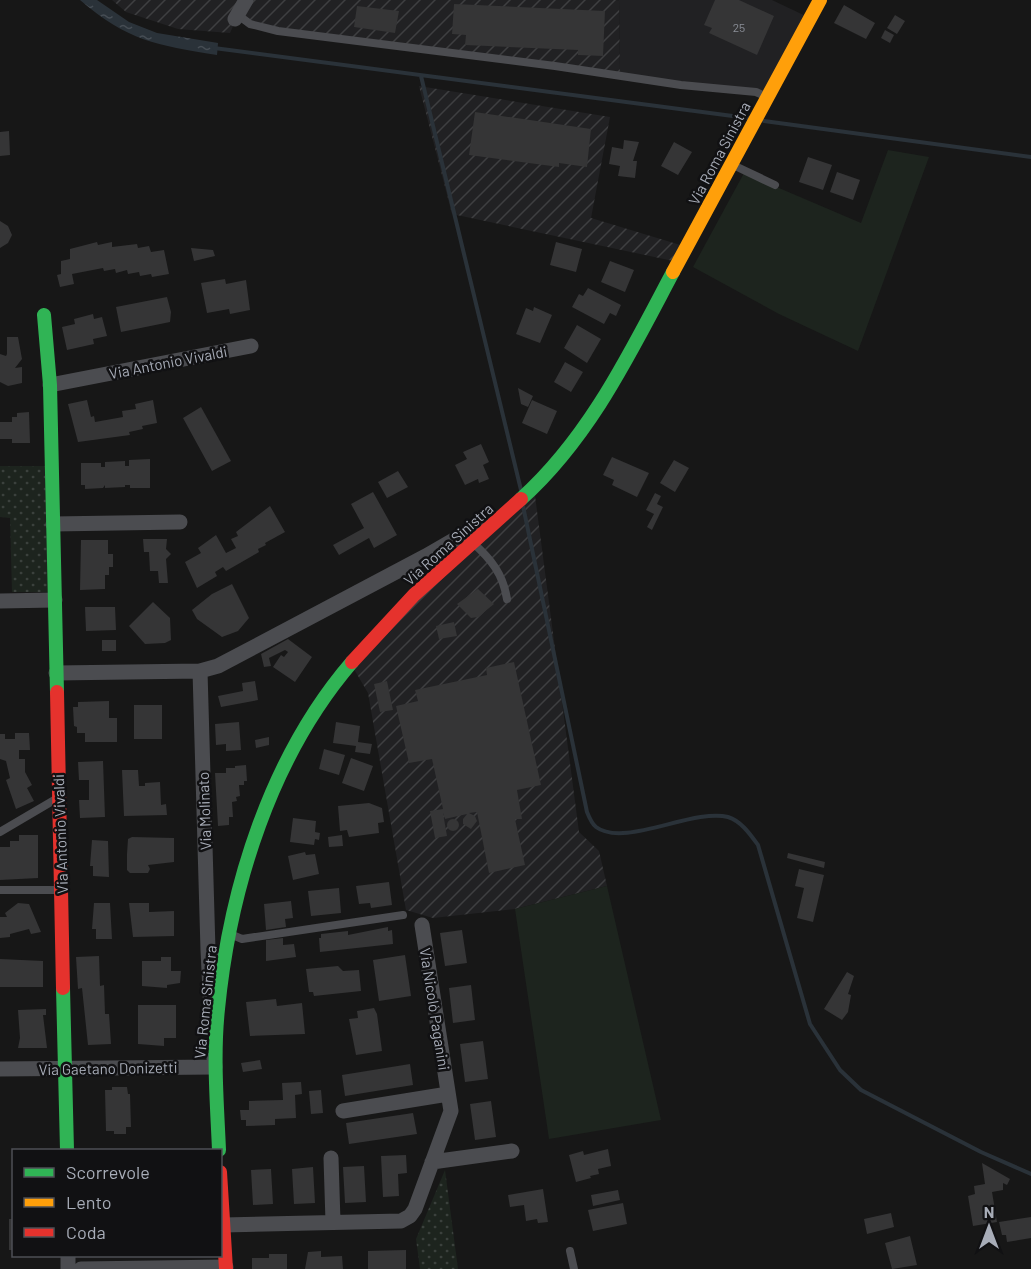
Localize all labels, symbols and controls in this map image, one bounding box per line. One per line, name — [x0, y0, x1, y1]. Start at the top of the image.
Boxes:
house number: 25 — [733, 20, 745, 34]
street label: Via Roma Sinistra — [684, 98, 754, 208]
street label: Via Antonio Vivaldi — [108, 342, 228, 382]
street label: Via Roma Sinistra — [400, 499, 496, 589]
street label: Via Molinato — [194, 771, 214, 851]
street label: Via Antonio Vivaldi — [49, 774, 71, 894]
street label: Via Roma Sinistra — [190, 944, 220, 1060]
street label: Via Nicolò Paganini — [416, 946, 454, 1072]
street label: Via Gaetano Donizetti — [38, 1058, 178, 1078]
legend — [12, 1149, 222, 1257]
text: Scorrevole — [66, 1161, 150, 1183]
text: Lento — [66, 1191, 112, 1213]
north arrow — [959, 1197, 1019, 1257]
text: N — [984, 1202, 994, 1221]
text: Coda — [66, 1221, 106, 1243]

